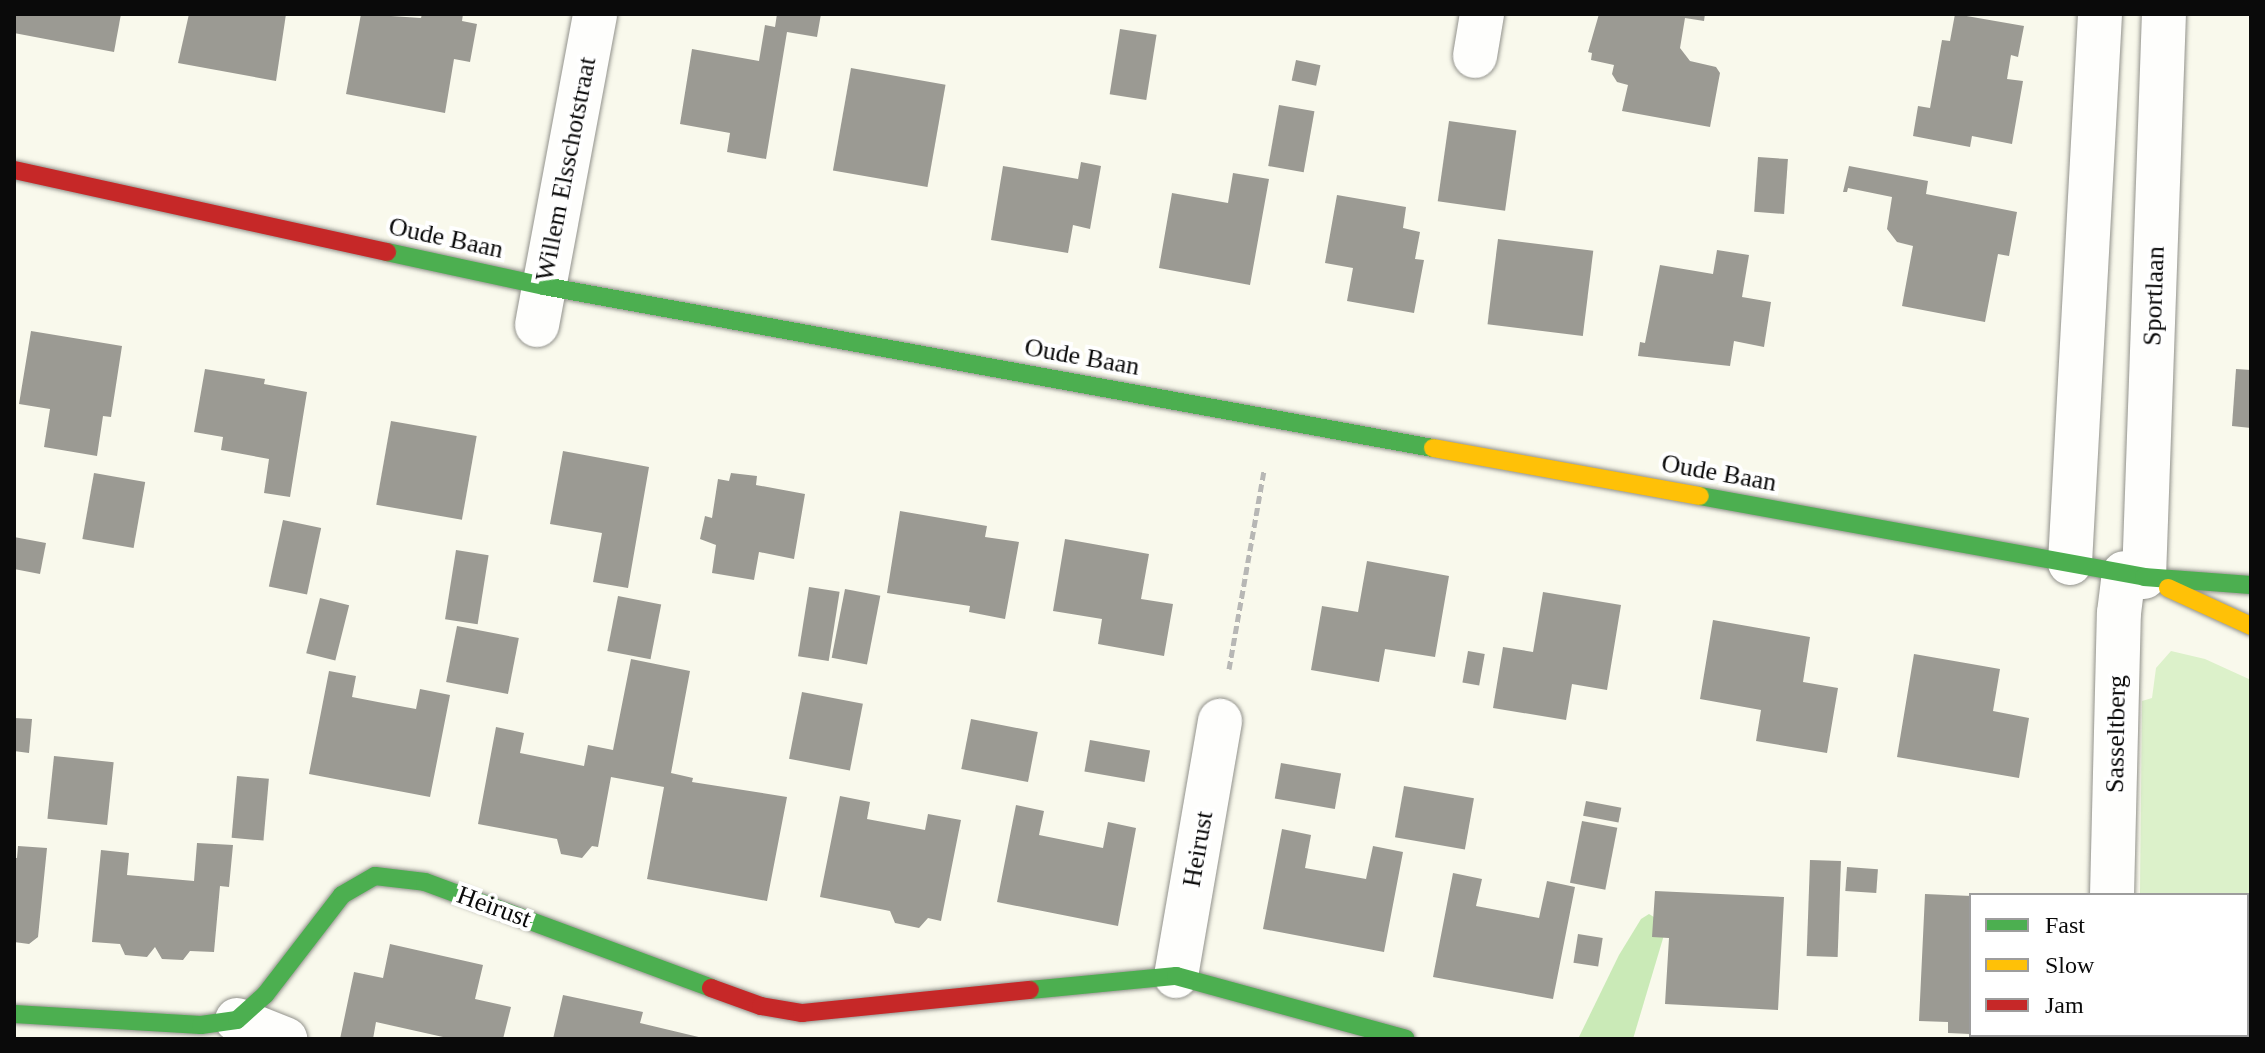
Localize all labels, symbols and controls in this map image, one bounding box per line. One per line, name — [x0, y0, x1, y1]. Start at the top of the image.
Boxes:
street label: Willem Elsschotstraat — [529, 54, 603, 284]
street label: Oude Baan — [386, 211, 506, 265]
street label: Sportlaan — [2137, 246, 2171, 346]
street label: Oude Baan — [1022, 332, 1142, 382]
street label: Oude Baan — [1659, 448, 1779, 498]
street label: Sasseltberg — [2099, 675, 2133, 793]
street label: Heirust — [1176, 809, 1220, 889]
street label: Heirust — [453, 879, 535, 935]
legend — [1969, 893, 2249, 1037]
text: Fast — [2045, 912, 2085, 938]
text: Slow — [2045, 952, 2094, 978]
text: Jam — [2045, 992, 2084, 1018]

